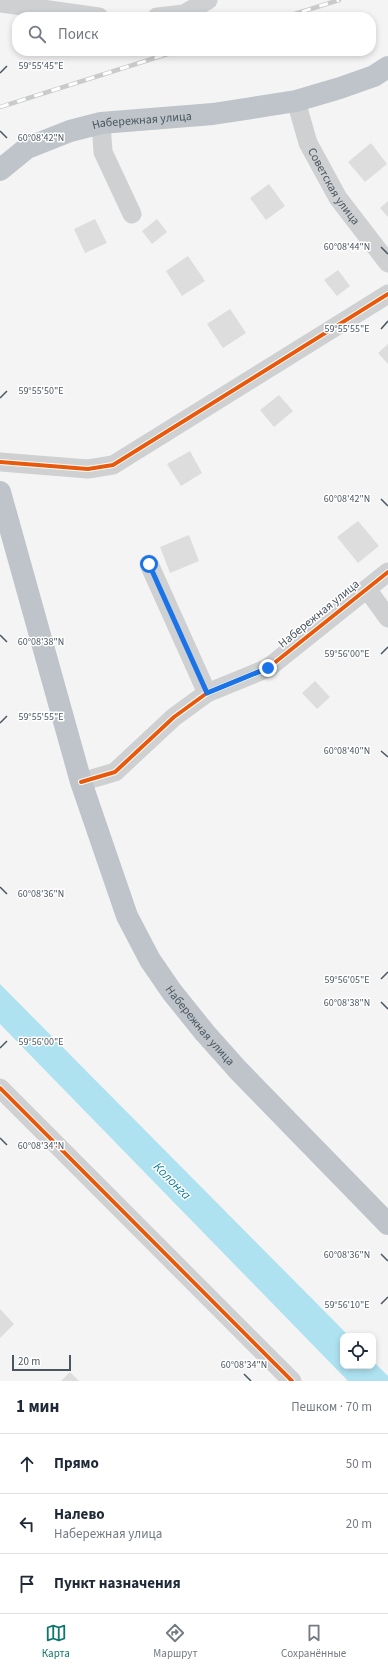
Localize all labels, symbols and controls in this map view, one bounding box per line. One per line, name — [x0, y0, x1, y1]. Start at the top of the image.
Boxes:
search box — [12, 12, 376, 56]
icon: search — [26, 23, 48, 45]
text: Поиск — [58, 24, 99, 45]
text: 59°55'45"E — [18, 59, 64, 73]
street label: Набережная улица — [90, 107, 192, 134]
text: 60°08'42"N — [18, 131, 64, 145]
street label: Советская улица — [304, 144, 364, 228]
text: 60°08'44"N — [324, 240, 370, 254]
text: 59°55'55"E — [324, 322, 370, 336]
text: 59°55'50"E — [18, 384, 64, 398]
text: 60°08'42"N — [324, 492, 370, 506]
route start — [140, 555, 158, 573]
street label: Набережная улица — [275, 576, 363, 652]
text: 60°08'38"N — [18, 635, 64, 649]
text: 59°56'00"E — [324, 647, 370, 661]
route end — [259, 659, 277, 677]
text: 59°55'55"E — [18, 710, 64, 724]
text: 60°08'40"N — [324, 744, 370, 758]
text: 60°08'36"N — [18, 887, 64, 901]
text: 59°56'05"E — [324, 973, 370, 987]
street label: Набережная улица — [161, 982, 239, 1069]
text: 60°08'38"N — [324, 996, 370, 1010]
text: 59°56'00"E — [18, 1035, 64, 1049]
text: 60°08'34"N — [18, 1139, 64, 1153]
water label: Колонга — [149, 1158, 195, 1204]
text: 60°08'36"N — [324, 1248, 370, 1262]
text: 59°56'10"E — [324, 1298, 370, 1312]
map controls — [340, 1333, 376, 1369]
button: locate — [340, 1333, 376, 1369]
scale bar — [12, 1353, 71, 1372]
text: 20 m — [18, 1354, 40, 1369]
text: 60°08'34"N — [221, 1358, 267, 1372]
text: 1 мин — [16, 1395, 59, 1419]
text: Пешком · 70 m — [291, 1398, 372, 1416]
icon: ahead — [16, 1453, 38, 1475]
text: Прямо — [54, 1453, 99, 1474]
text: 50 m — [346, 1455, 372, 1473]
text: Налево — [54, 1504, 105, 1525]
icon: left — [16, 1513, 38, 1535]
text: 20 m — [346, 1515, 372, 1533]
text: Набережная улица — [54, 1525, 162, 1543]
icon: arrive — [16, 1573, 38, 1595]
text: Пункт назначения — [54, 1573, 181, 1594]
tab: Карта — [42, 1622, 70, 1661]
tab: Маршрут — [153, 1622, 198, 1661]
tab: Сохранённые — [281, 1622, 346, 1661]

